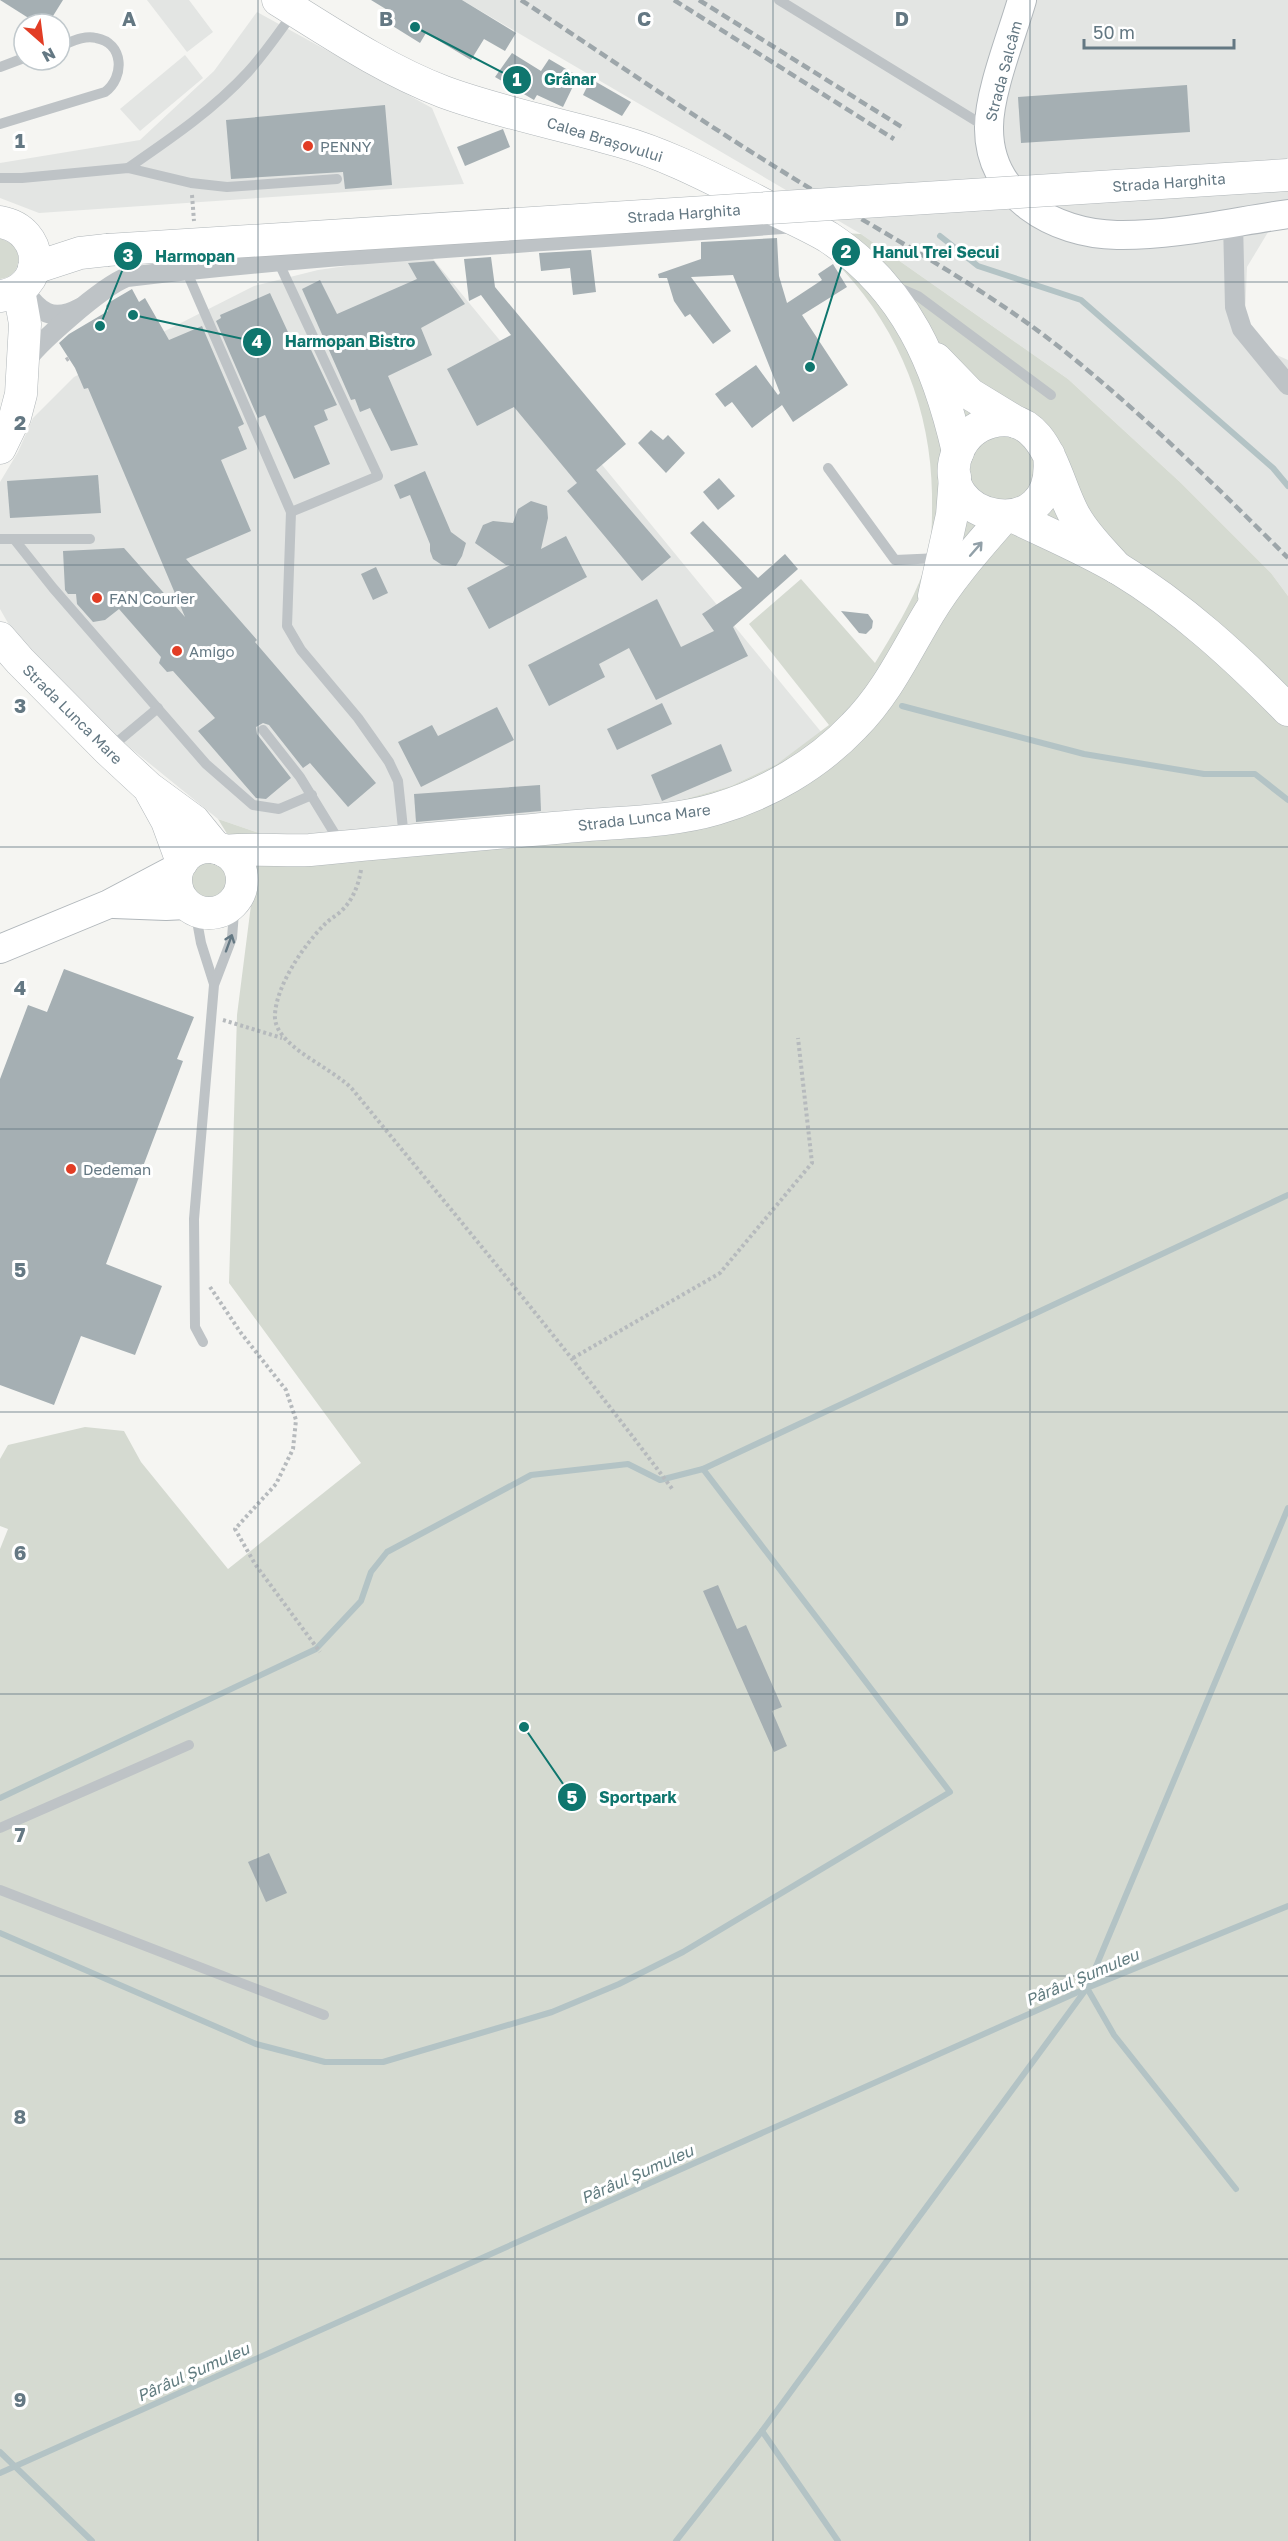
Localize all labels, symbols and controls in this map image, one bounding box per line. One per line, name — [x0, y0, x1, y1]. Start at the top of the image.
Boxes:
text: A — [122, 6, 136, 30]
text: B — [379, 6, 393, 30]
text: C — [637, 6, 651, 30]
text: D — [895, 6, 909, 30]
north arrow — [12, 12, 72, 72]
scale bar — [1084, 12, 1234, 50]
street label: Strada Salcâm — [981, 19, 1025, 123]
text: 50 m — [1093, 21, 1135, 43]
text: N — [39, 44, 59, 67]
callout: Grânar — [502, 63, 608, 97]
text: 1 — [512, 68, 522, 90]
text: Grânar — [544, 69, 596, 89]
street label: Calea Brașovului — [545, 113, 665, 165]
text: 1 — [15, 128, 25, 152]
place label: PENNY — [320, 137, 372, 155]
marker: PENNY — [301, 139, 315, 153]
street label: Strada Harghita — [1112, 169, 1226, 195]
street label: Strada Harghita — [627, 200, 741, 226]
callout: Hanul Trei Secui — [831, 235, 1012, 269]
callout: Harmopan — [113, 239, 247, 273]
text: 2 — [841, 240, 852, 262]
text: Hanul Trei Secui — [873, 242, 999, 262]
text: 3 — [123, 244, 134, 266]
text: Harmopan — [155, 246, 235, 266]
callout: Harmopan Bistro — [242, 325, 427, 359]
text: 4 — [251, 330, 263, 352]
text: Harmopan Bistro — [285, 331, 416, 351]
text: 2 — [14, 410, 26, 434]
one-way arrow — [970, 541, 983, 557]
place label: FAN Courier — [109, 589, 195, 607]
marker: FAN Courier — [90, 591, 104, 605]
place label: Amigo — [189, 642, 235, 660]
marker: Amigo — [170, 644, 184, 658]
street label: Strada Lunca Mare — [19, 660, 127, 768]
text: 3 — [14, 693, 26, 717]
street label: Strada Lunca Mare — [577, 800, 712, 834]
one-way arrow — [224, 934, 235, 953]
text: 4 — [14, 975, 26, 999]
place label: Dedeman — [83, 1160, 151, 1178]
marker: Dedeman — [64, 1162, 78, 1176]
text: 5 — [14, 1257, 26, 1281]
text: 6 — [14, 1540, 26, 1564]
callout: Sportpark — [557, 1780, 689, 1814]
text: 5 — [567, 1786, 578, 1808]
text: Sportpark — [599, 1787, 678, 1807]
text: 7 — [15, 1822, 26, 1846]
water label: Pârâul Șumuleu — [1022, 1944, 1143, 2010]
text: 8 — [14, 2104, 26, 2128]
water label: Pârâul Șumuleu — [578, 2140, 698, 2208]
water label: Pârâul Șumuleu — [134, 2338, 254, 2406]
text: 9 — [14, 2387, 26, 2411]

